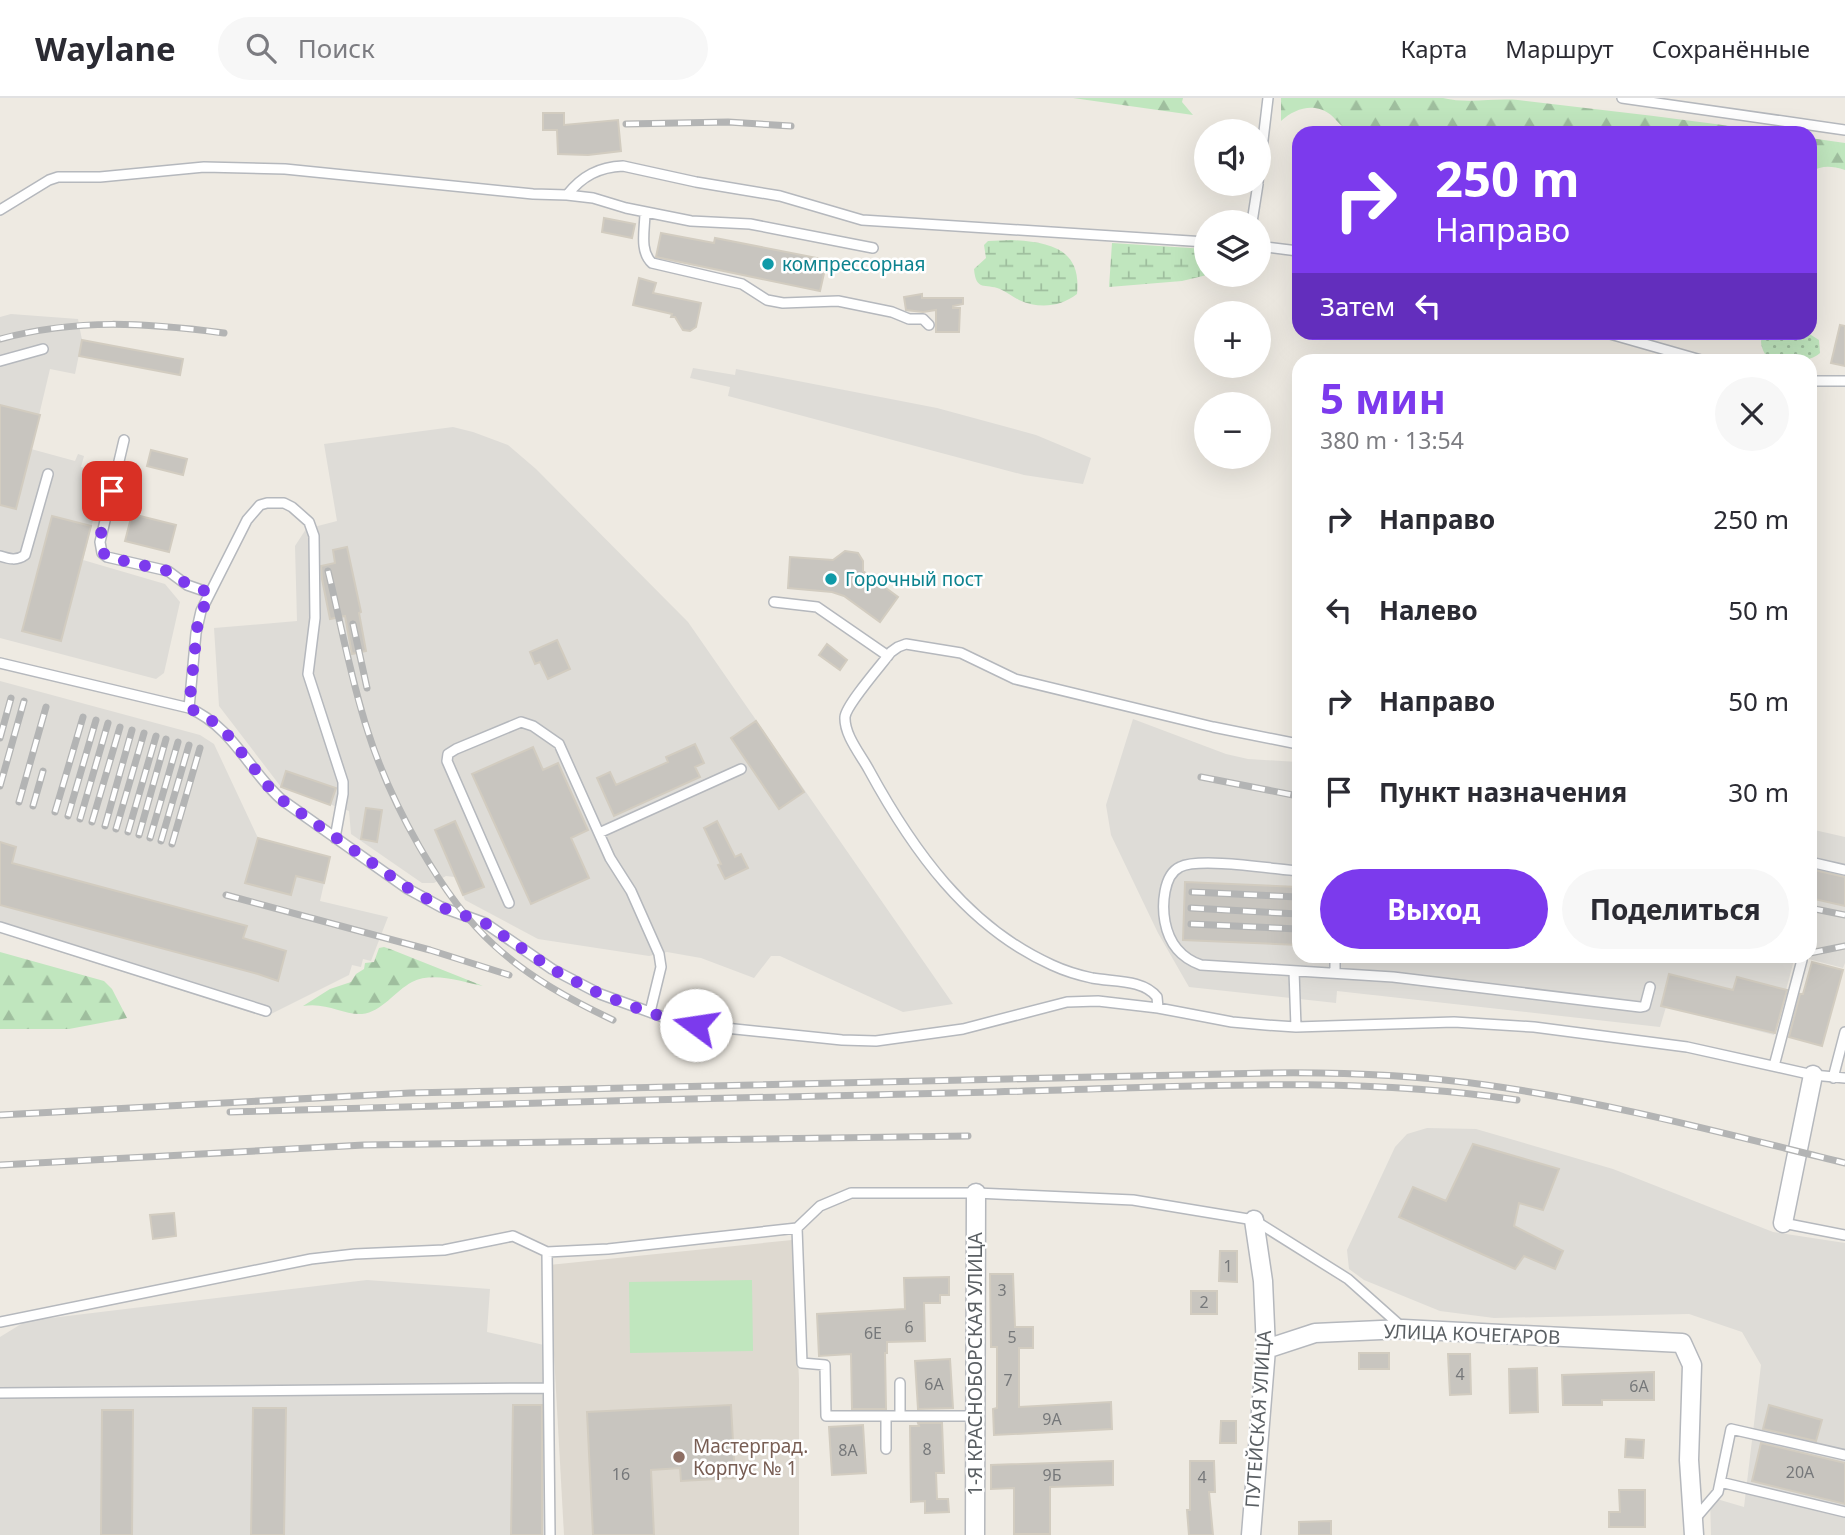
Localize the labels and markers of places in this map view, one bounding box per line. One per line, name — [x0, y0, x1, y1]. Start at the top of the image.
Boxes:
place label: компрессорная — [782, 251, 926, 277]
marker: компрессорная — [760, 256, 776, 272]
pin — [82, 461, 142, 521]
place label: Горочный пост — [845, 566, 983, 592]
marker: Горочный пост — [823, 571, 839, 587]
place label: Мастерград. Корпус № 1 — [693, 1433, 808, 1481]
marker: Мастерград. Корпус № 1 — [671, 1449, 687, 1465]

